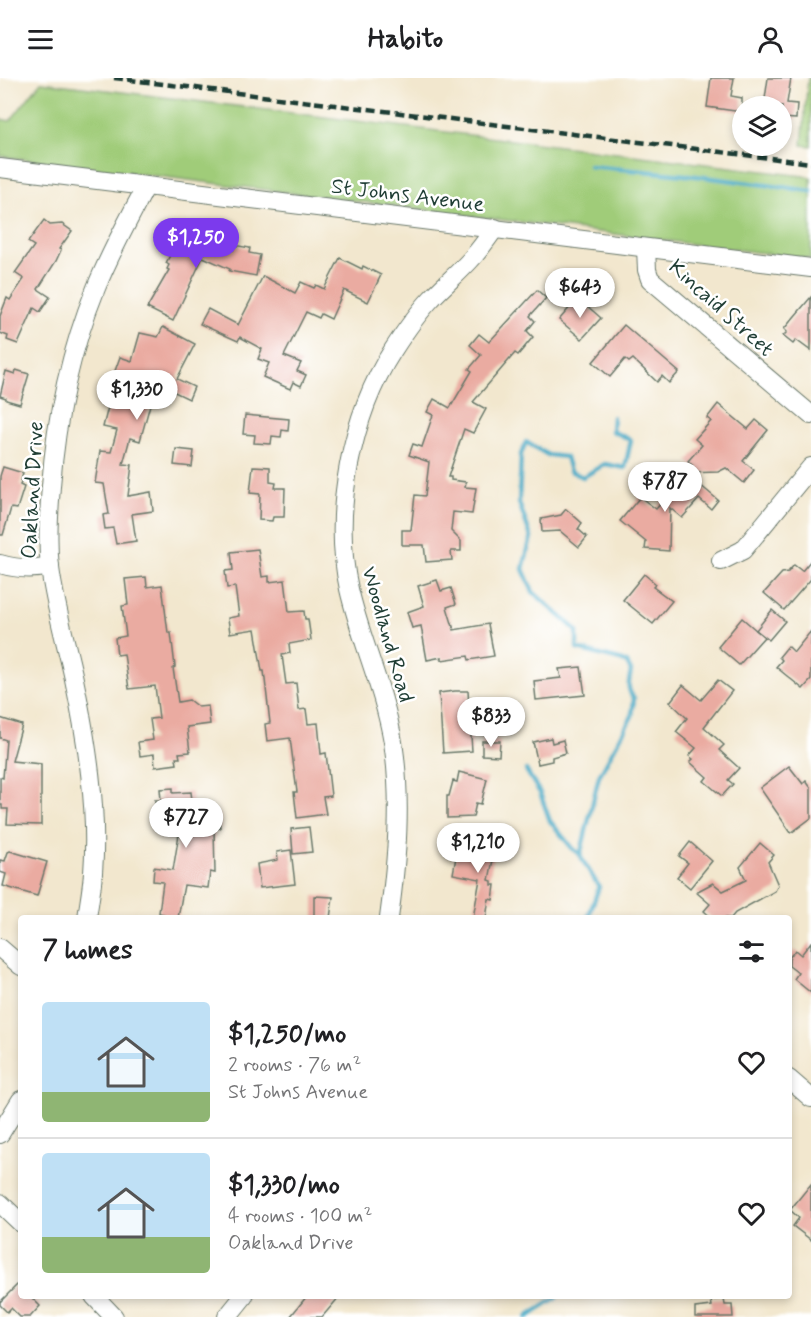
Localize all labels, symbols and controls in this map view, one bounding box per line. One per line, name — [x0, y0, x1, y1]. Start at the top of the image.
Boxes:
text: Habito — [368, 22, 443, 57]
icon: menu — [24, 23, 57, 56]
icon: person — [754, 23, 787, 56]
map controls — [732, 96, 792, 156]
button: layers — [732, 96, 792, 156]
street label: St Johns Avenue — [330, 173, 486, 219]
pin: $1,250 — [147, 218, 245, 269]
text: $1,250 — [167, 224, 225, 251]
street label: Kincaid Street — [662, 254, 779, 363]
pin: $643 — [544, 268, 616, 319]
text: $643 — [559, 274, 601, 301]
pin: $1,330 — [88, 370, 186, 421]
text: $1,330 — [111, 376, 163, 403]
street label: Oakland Drive — [15, 420, 51, 560]
pin: $787 — [629, 462, 701, 513]
text: $787 — [642, 468, 688, 495]
street label: Woodland Road — [354, 564, 420, 706]
pin: $833 — [455, 697, 527, 748]
text: $833 — [471, 703, 511, 730]
pin: $727 — [150, 798, 222, 849]
text: $727 — [163, 804, 209, 831]
pin: $1,210 — [429, 823, 527, 874]
text: $1,210 — [451, 829, 505, 856]
text: 7 homes — [42, 934, 133, 968]
icon: filters — [735, 935, 768, 968]
text: $1,250/mo — [228, 1018, 346, 1052]
icon: home — [90, 1026, 162, 1098]
icon: heart — [735, 1046, 768, 1079]
text: 2 rooms · 76 m² — [228, 1052, 361, 1079]
text: St Johns Avenue — [228, 1079, 368, 1106]
text: $1,330/mo — [228, 1169, 340, 1203]
icon: home — [90, 1177, 162, 1249]
icon: heart — [735, 1197, 768, 1230]
text: 4 rooms · 100 m² — [228, 1203, 372, 1230]
text: Oakland Drive — [228, 1230, 354, 1257]

